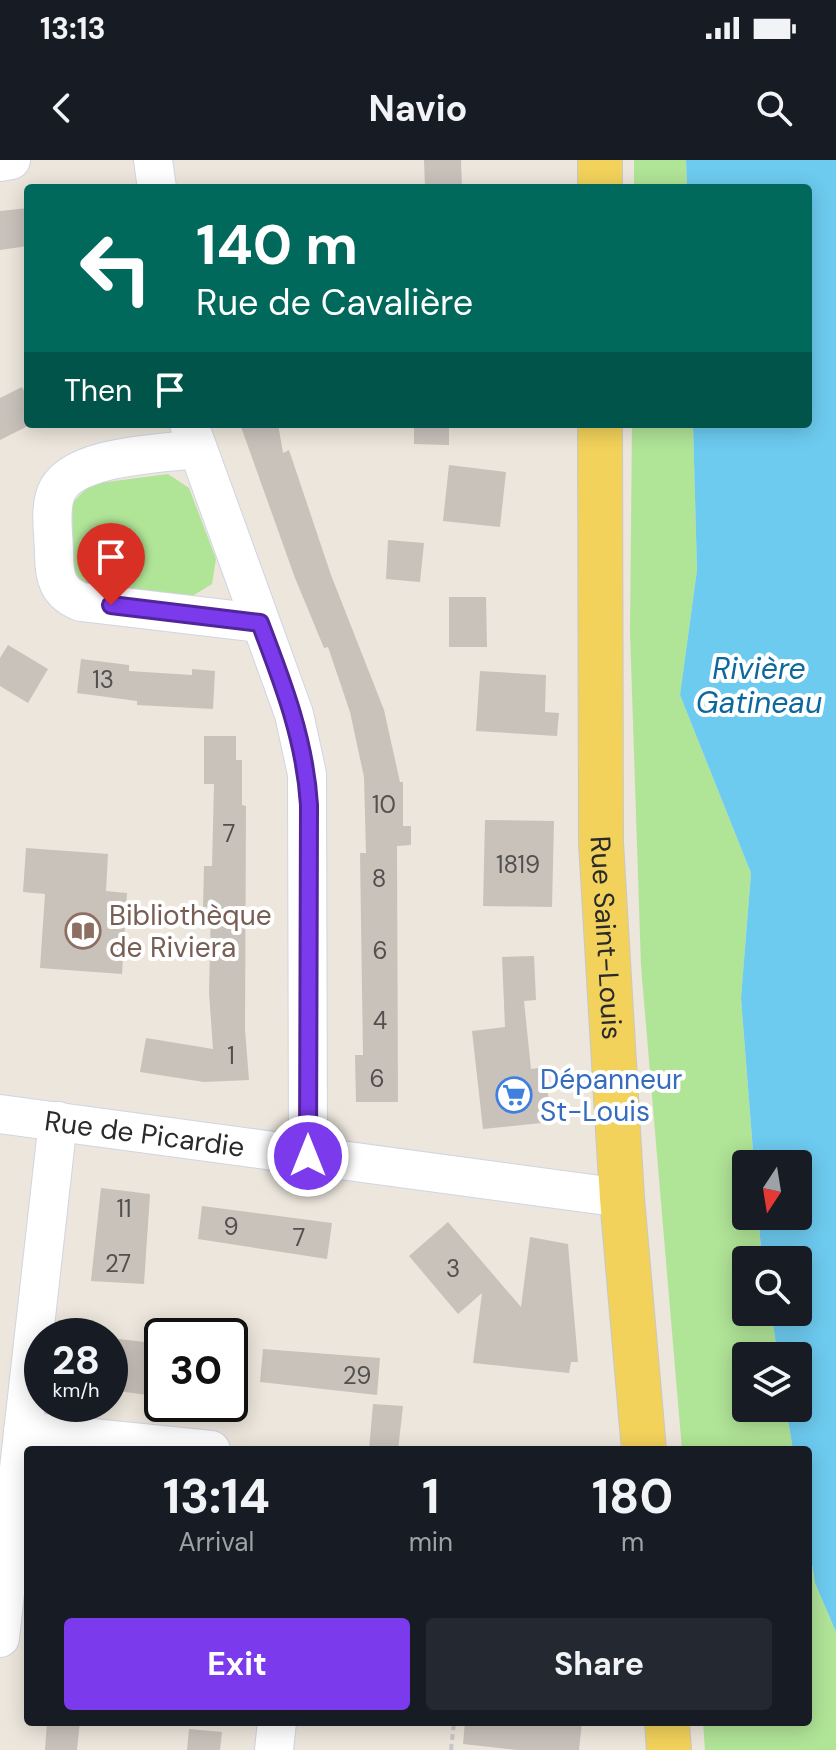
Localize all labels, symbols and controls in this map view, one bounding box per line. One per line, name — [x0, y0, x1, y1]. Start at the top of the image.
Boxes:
text: 13:13 — [40, 9, 106, 48]
text: Navio — [369, 85, 467, 132]
icon: back — [40, 86, 84, 130]
icon: search — [752, 86, 796, 130]
text: 140 m — [196, 208, 358, 281]
icon: left — [64, 216, 168, 320]
text: Rue de Cavalière — [196, 279, 473, 326]
icon: arrive — [148, 368, 192, 412]
text: Then — [64, 371, 132, 410]
pin — [77, 523, 145, 605]
icon: arrive — [89, 535, 133, 579]
water label: Rivière Gatineau — [696, 649, 822, 722]
house number: 13 — [92, 664, 114, 695]
house number: 10 — [372, 789, 396, 820]
house number: 7 — [223, 818, 235, 849]
street label: Rue Saint-Louis — [582, 835, 631, 1041]
house number: 1819 — [496, 849, 540, 880]
house number: 8 — [372, 863, 386, 894]
place label: Bibliothèque de Riviera — [109, 897, 272, 966]
library icon: Bibliothèque de Riviera — [64, 912, 102, 950]
house number: 6 — [372, 935, 388, 966]
house number: 4 — [373, 1005, 387, 1036]
house number: 1 — [227, 1040, 235, 1071]
place label: Dépanneur St-Louis — [540, 1061, 682, 1130]
house number: 6 — [369, 1063, 385, 1094]
supermarket icon: Dépanneur St-Louis — [495, 1076, 533, 1114]
street label: Rue de Picardie — [42, 1102, 247, 1165]
position arrow — [266, 1114, 350, 1198]
north arrow — [732, 1150, 812, 1230]
map controls — [732, 1150, 812, 1422]
house number: 11 — [117, 1193, 131, 1224]
house number: 9 — [223, 1211, 239, 1242]
house number: 7 — [293, 1222, 305, 1253]
button: search — [732, 1246, 812, 1326]
house number: 27 — [105, 1248, 131, 1279]
house number: 3 — [446, 1253, 460, 1284]
speed limit sign: 30 — [144, 1318, 248, 1422]
text: 28 — [52, 1334, 100, 1386]
button: layers — [732, 1342, 812, 1422]
house number: 29 — [343, 1360, 371, 1391]
text: km/h — [52, 1377, 100, 1403]
text: 13:14 — [163, 1465, 270, 1528]
text: 1 — [422, 1465, 440, 1528]
text: 180 — [592, 1465, 673, 1528]
text: Arrival — [178, 1525, 254, 1559]
text: min — [409, 1525, 453, 1559]
text: m — [621, 1525, 644, 1559]
button: Exit — [64, 1618, 410, 1710]
button: Share — [426, 1618, 772, 1710]

